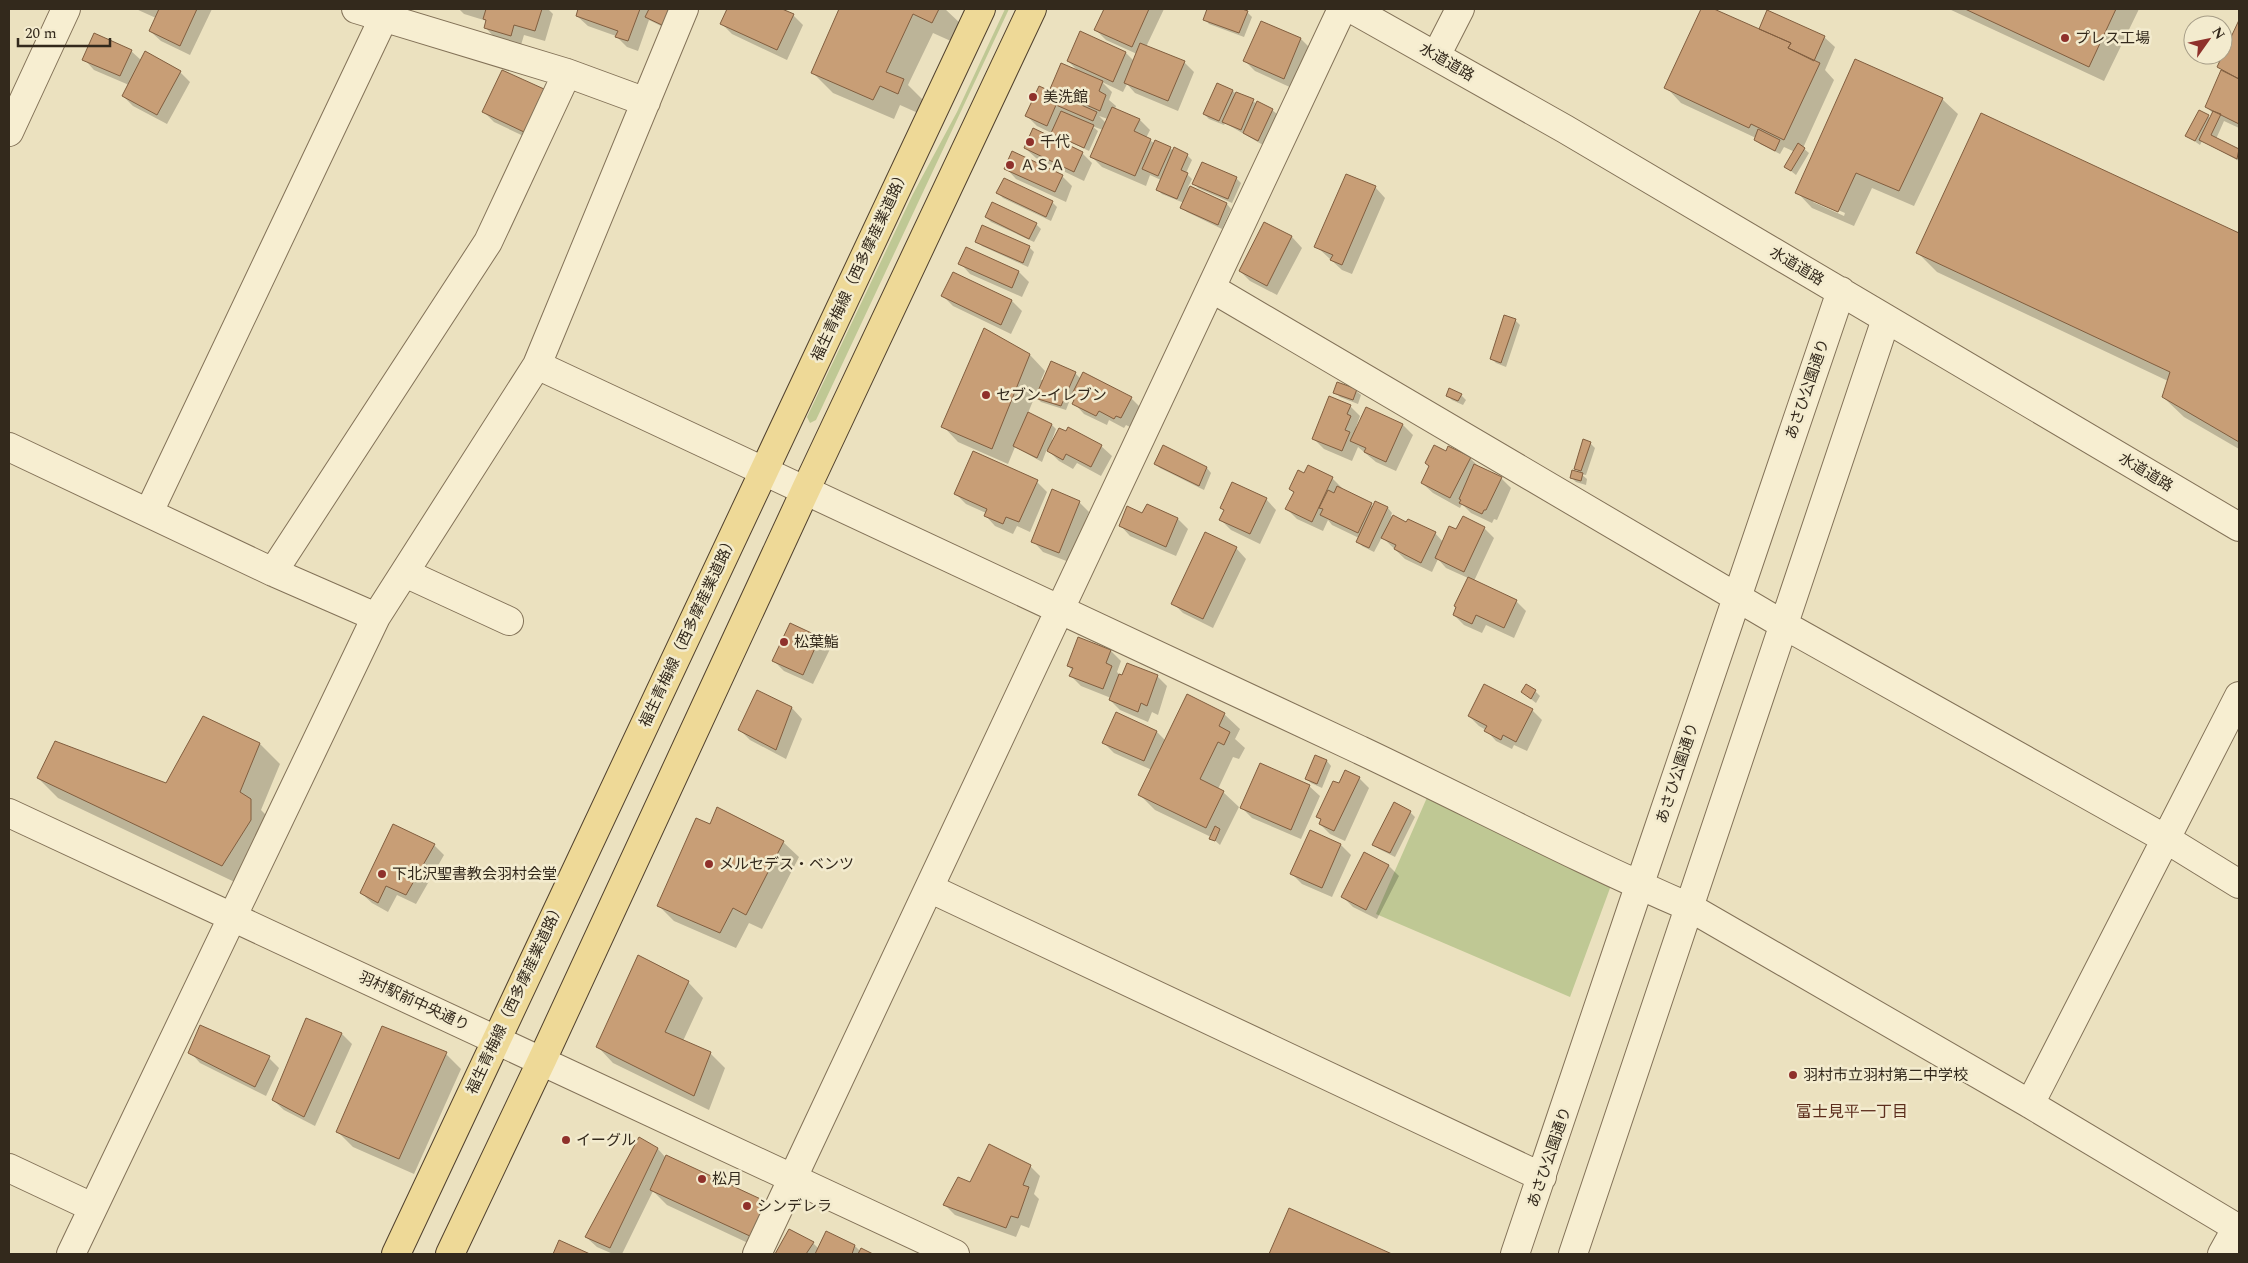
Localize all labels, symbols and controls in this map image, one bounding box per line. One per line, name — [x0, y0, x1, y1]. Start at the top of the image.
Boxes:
scale bar — [18, 15, 110, 47]
north arrow — [2183, 15, 2233, 65]
text: 20 m — [25, 22, 57, 45]
text: N — [2207, 23, 2230, 44]
place label: プレス工場 — [2075, 27, 2150, 50]
marker: プレス工場 — [2059, 32, 2071, 44]
street label: 水道道路 — [1415, 37, 1478, 87]
place label: 美洗館 — [1043, 86, 1088, 109]
marker: 美洗館 — [1027, 91, 1039, 103]
place label: 千代 — [1040, 131, 1070, 154]
marker: 千代 — [1024, 136, 1036, 148]
place label: ＡＳＡ — [1020, 154, 1065, 177]
marker: ＡＳＡ — [1004, 159, 1016, 171]
street label: 福生青梅線（西多摩産業道路） — [806, 165, 915, 365]
street label: 水道道路 — [1765, 241, 1828, 292]
street label: あさひ公園通り — [1780, 336, 1835, 443]
place label: セブン-イレブン — [996, 384, 1107, 407]
marker: セブン-イレブン — [980, 389, 992, 401]
street label: 水道道路 — [2114, 447, 2177, 498]
street label: 福生青梅線（西多摩産業道路） — [634, 531, 743, 731]
place label: 松葉鮨 — [794, 631, 839, 654]
marker: 松葉鮨 — [778, 636, 790, 648]
street label: あさひ公園通り — [1650, 720, 1705, 827]
place label: メルセデス・ベンツ — [719, 853, 854, 876]
marker: メルセデス・ベンツ — [703, 858, 715, 870]
place label: 下北沢聖書教会羽村会堂 — [392, 863, 557, 886]
marker: 下北沢聖書教会羽村会堂 — [376, 868, 388, 880]
street label: 福生青梅線（西多摩産業道路） — [461, 898, 570, 1098]
street label: 羽村駅前中央通り — [355, 966, 473, 1037]
place label: 羽村市立羽村第二中学校 — [1803, 1064, 1968, 1087]
marker: 羽村市立羽村第二中学校 — [1787, 1069, 1799, 1081]
district label: 富士見平一丁目 — [1796, 1100, 1908, 1124]
street label: あさひ公園通り — [1522, 1104, 1577, 1211]
place label: イーグル — [576, 1129, 636, 1152]
marker: イーグル — [560, 1134, 572, 1146]
place label: 松月 — [712, 1168, 742, 1191]
marker: 松月 — [696, 1173, 708, 1185]
place label: シンデレラ — [757, 1195, 832, 1218]
marker: シンデレラ — [741, 1200, 753, 1212]

